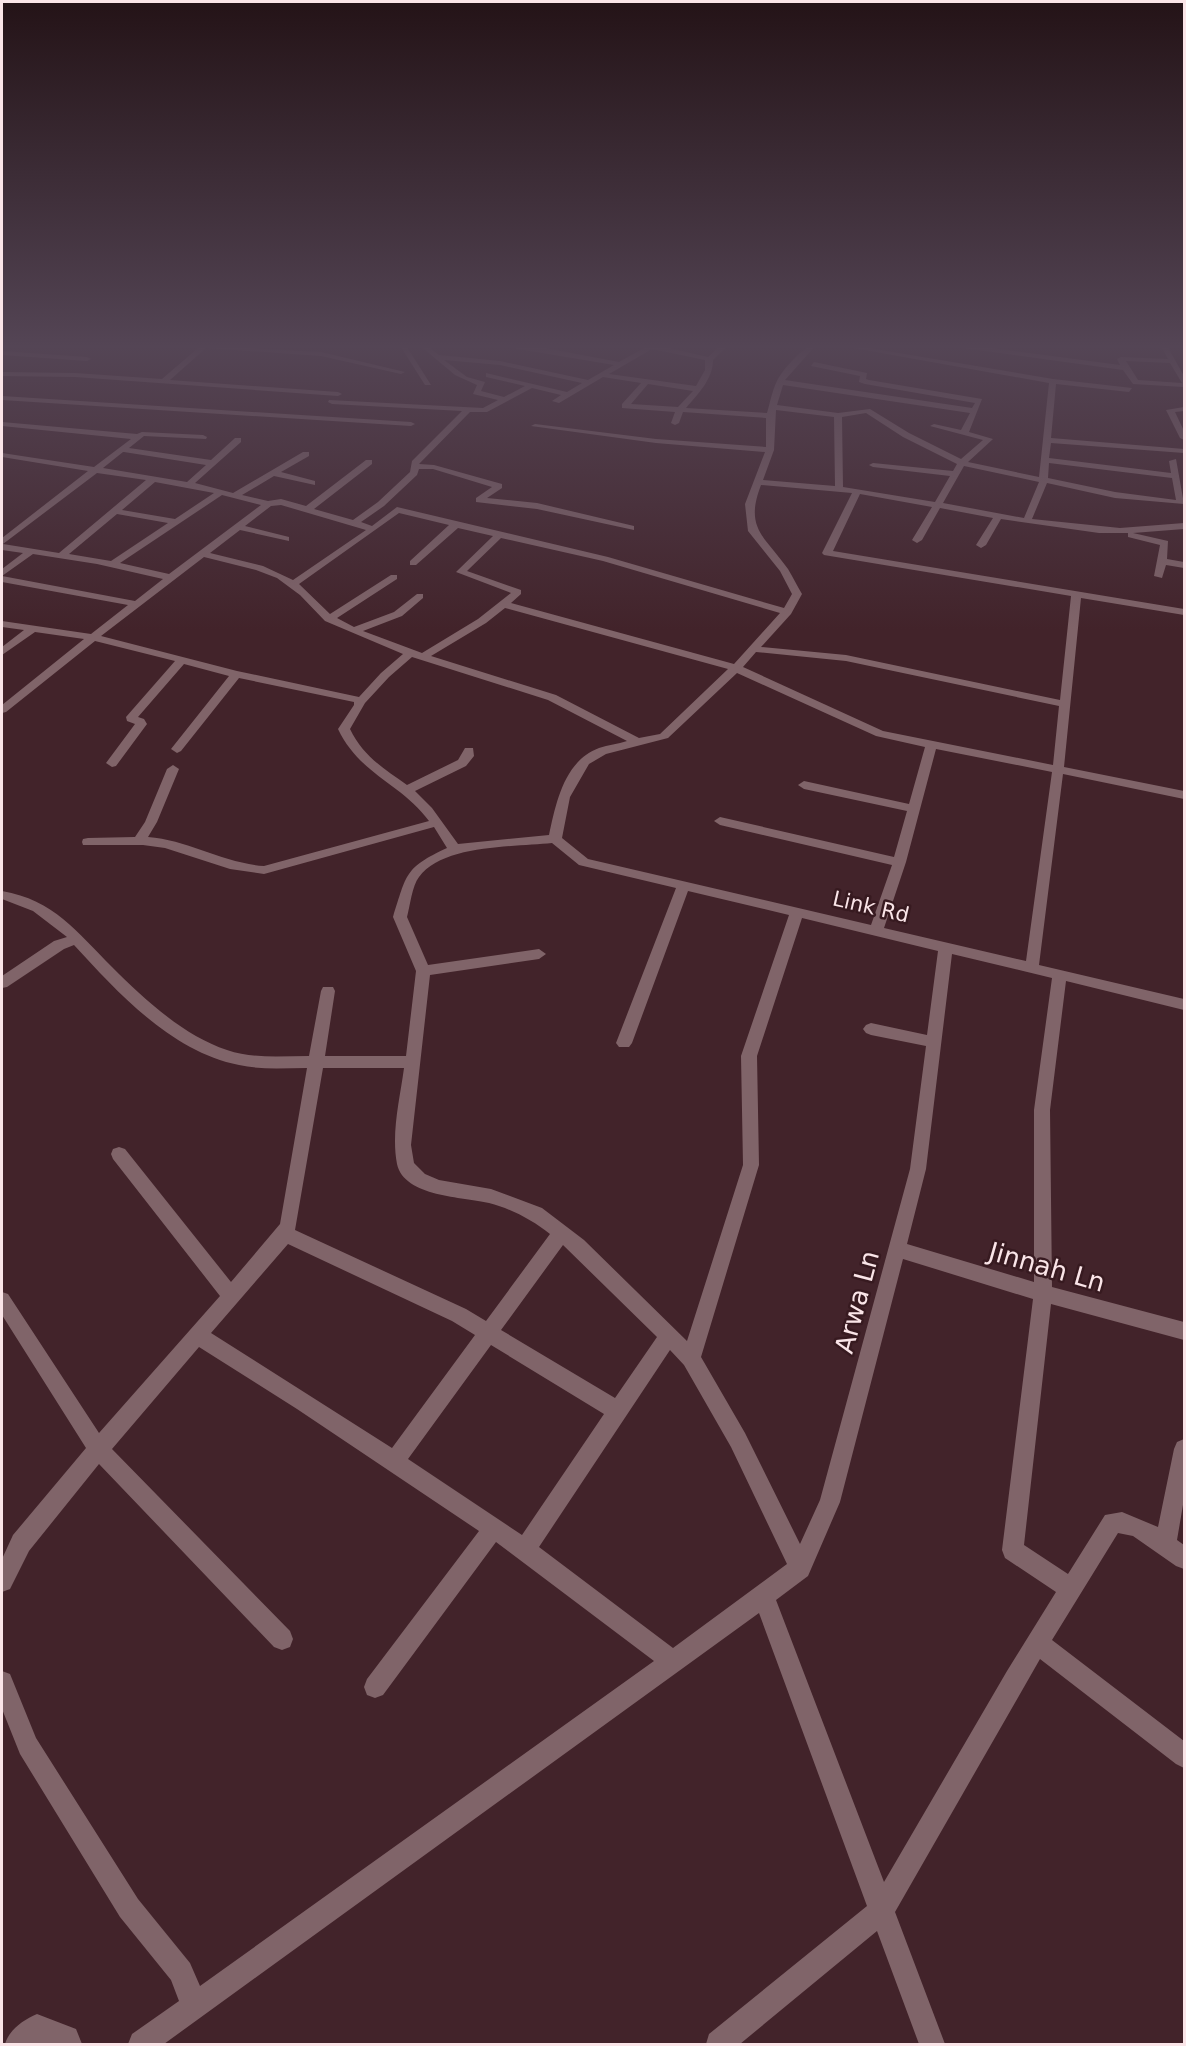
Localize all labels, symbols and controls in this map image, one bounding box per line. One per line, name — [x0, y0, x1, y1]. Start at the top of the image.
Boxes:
street label: Link Rd — [830, 887, 912, 927]
street label: Jinnah Ln — [984, 1236, 1109, 1298]
street label: Arwa Ln — [829, 1247, 885, 1357]

